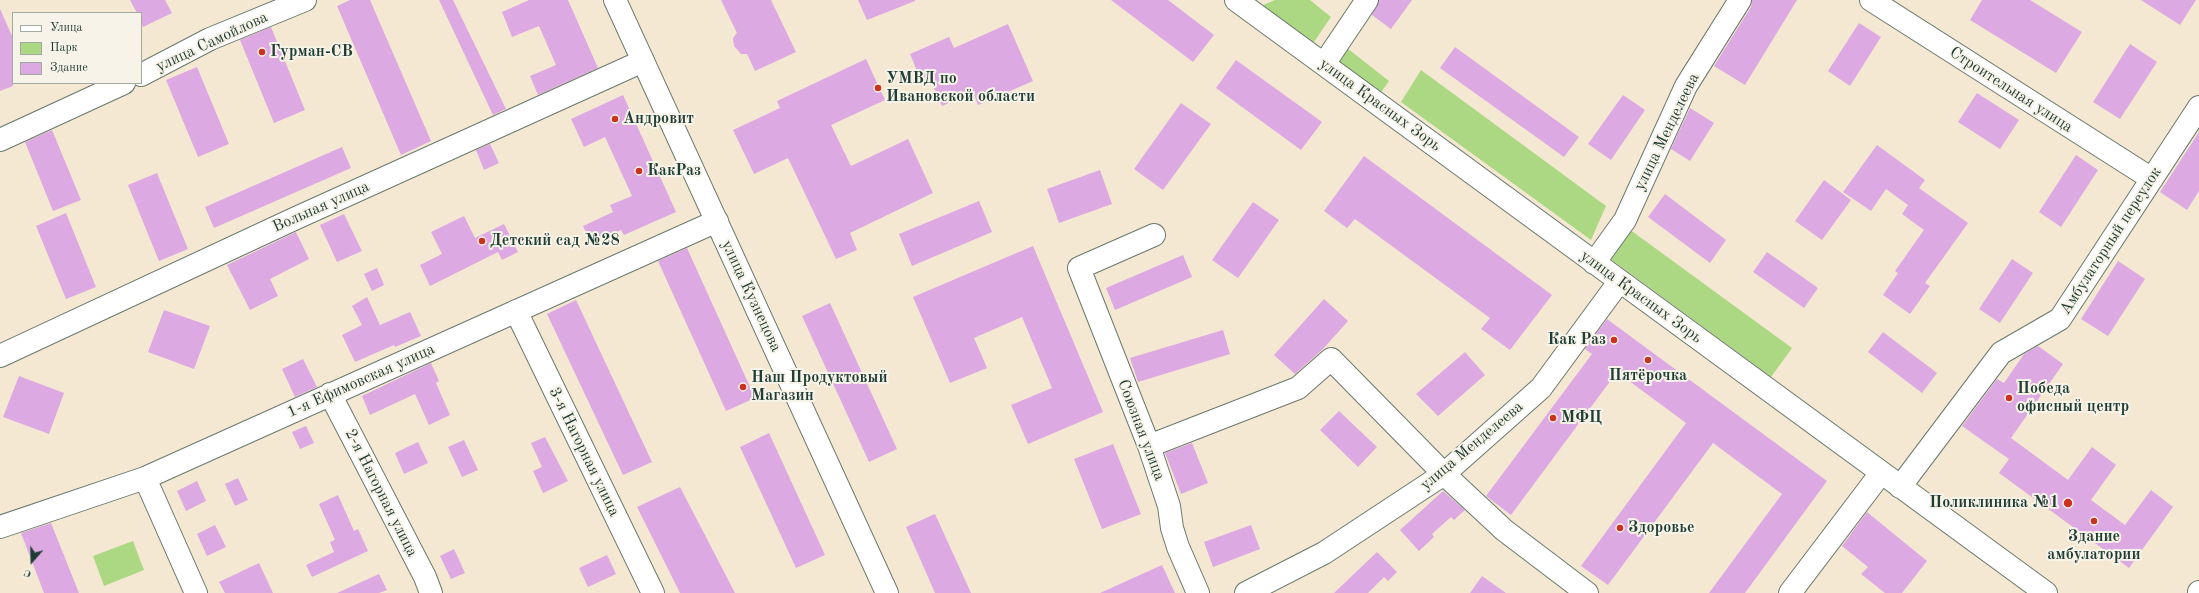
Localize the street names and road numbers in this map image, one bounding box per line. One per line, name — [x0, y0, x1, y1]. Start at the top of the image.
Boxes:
street label: улица Самойлова — [153, 8, 271, 76]
street label: Строительная улица — [1946, 43, 2076, 137]
street label: улица Красных Зорь — [1315, 54, 1445, 156]
street label: улица Менделеева — [1630, 70, 1704, 194]
street label: Амбулаторный переулок — [2056, 163, 2166, 319]
street label: Вольная улица — [270, 177, 372, 237]
street label: улица Кузнецова — [717, 237, 785, 355]
street label: улица Красных Зорь — [1576, 246, 1706, 348]
street label: 1-я Ефимовская улица — [284, 340, 438, 422]
street label: Союзная улица — [1113, 377, 1169, 483]
street label: 3-я Нагорная улица — [544, 384, 624, 520]
street label: улица Менделеева — [1417, 397, 1527, 495]
street label: 2-я Нагорная улица — [340, 426, 422, 560]

